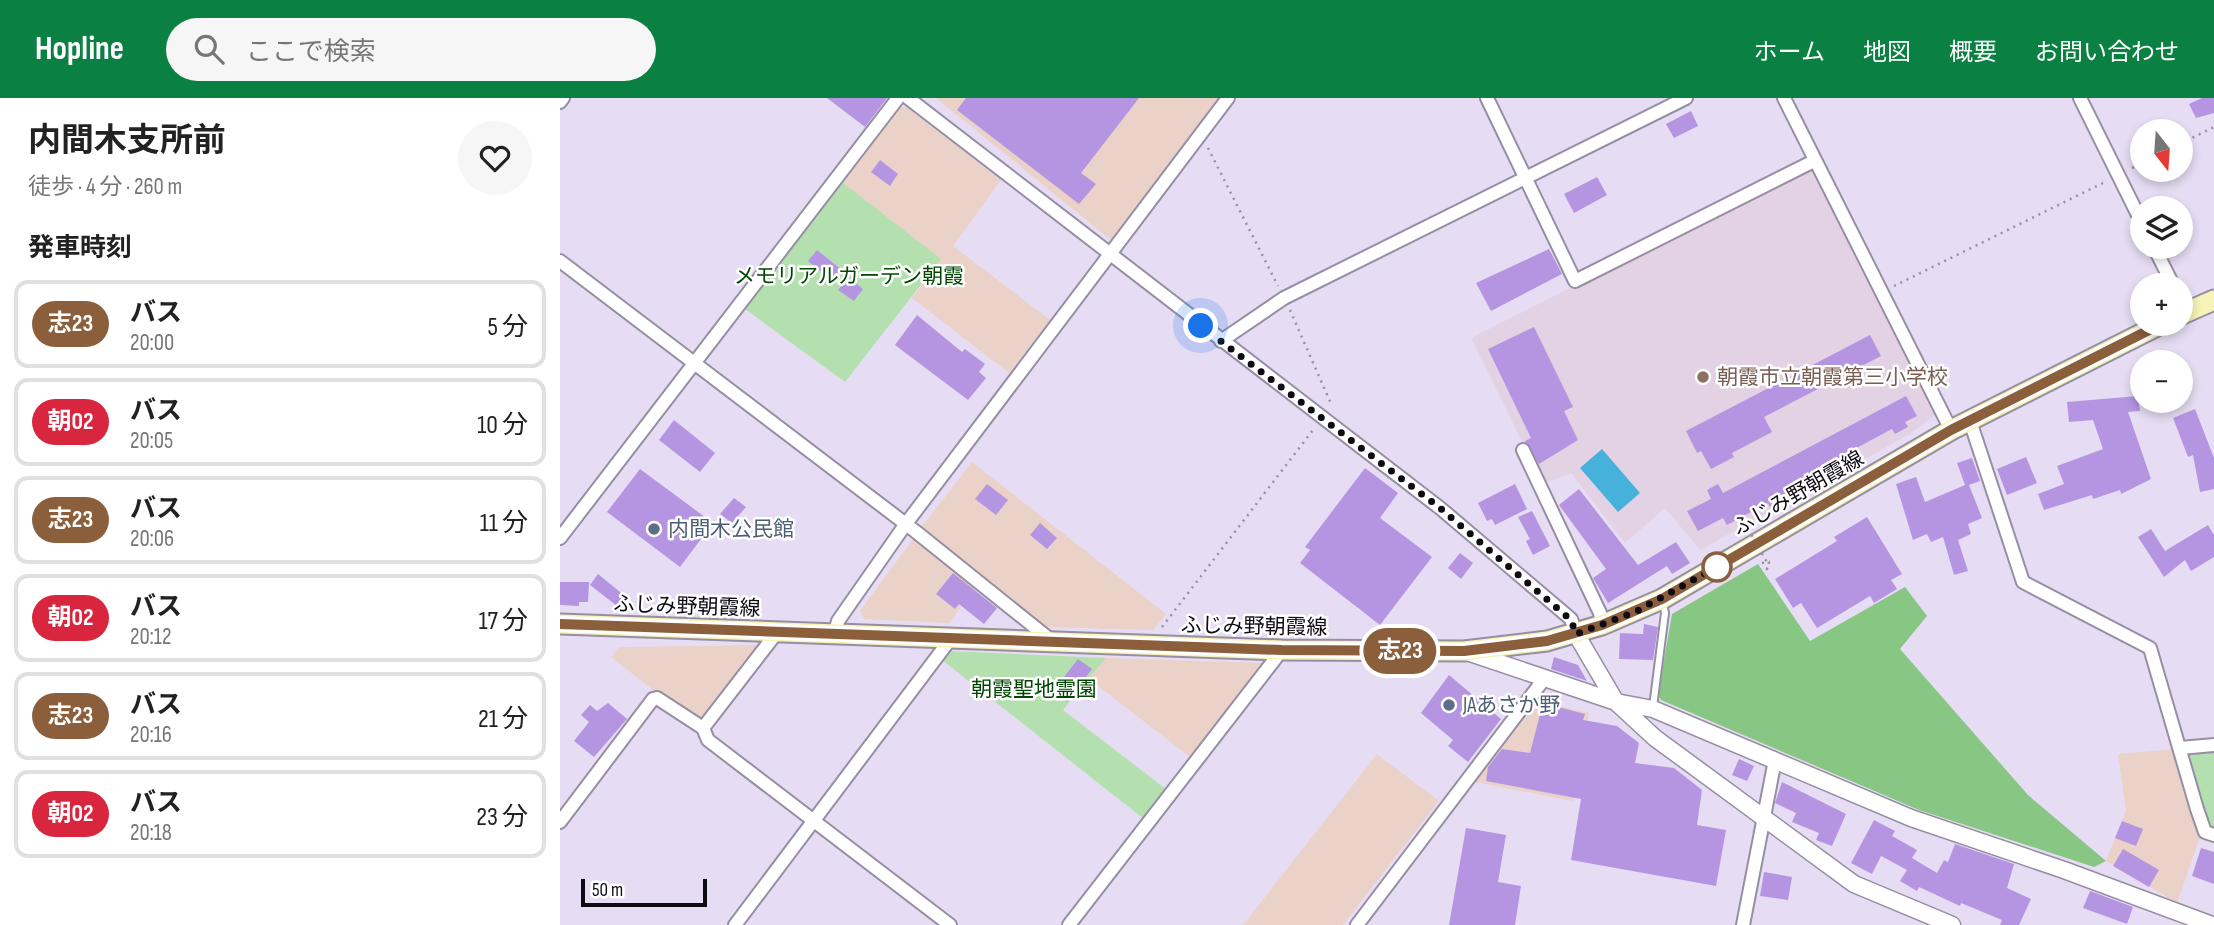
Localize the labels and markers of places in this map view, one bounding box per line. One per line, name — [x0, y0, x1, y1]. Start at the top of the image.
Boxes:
place label: 朝霞市立朝霞第三小学校 — [1717, 365, 1948, 390]
marker: 朝霞市立朝霞第三小学校 — [1695, 369, 1711, 385]
place label: 内間木公民館 — [668, 517, 794, 542]
marker: 内間木公民館 — [646, 521, 662, 537]
unlabelled marker — [1702, 552, 1732, 582]
place label: JAあさか野 — [1462, 693, 1560, 718]
marker: JAあさか野 — [1441, 697, 1457, 713]

